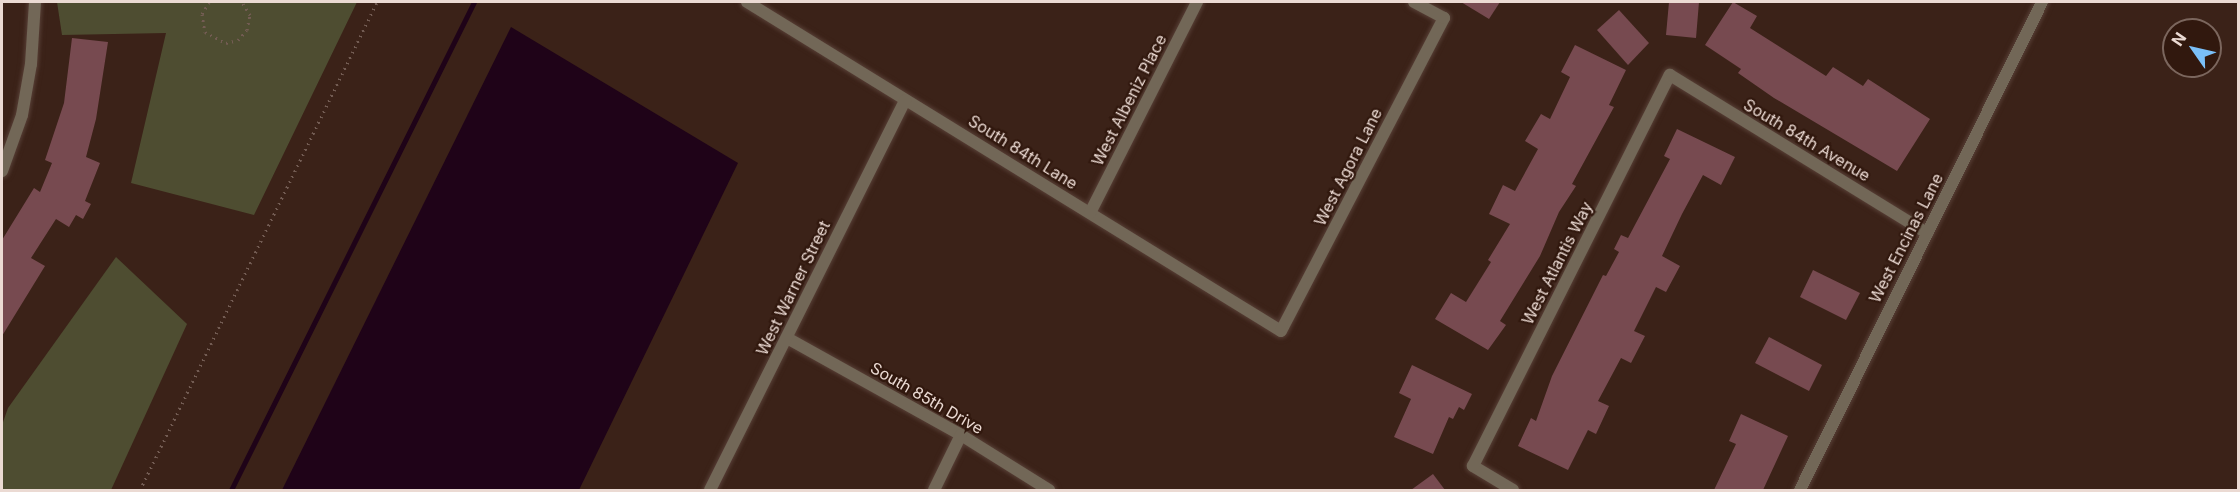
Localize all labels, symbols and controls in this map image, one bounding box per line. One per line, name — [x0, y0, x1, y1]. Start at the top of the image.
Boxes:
north arrow — [2162, 18, 2222, 78]
text: N — [2167, 28, 2190, 50]
street label: West Albeniz Place — [1088, 31, 1170, 169]
street label: South 84th Avenue — [1740, 95, 1874, 185]
street label: West Agora Lane — [1310, 105, 1386, 229]
street label: South 84th Lane — [965, 111, 1081, 193]
street label: West Encinas Lane — [1865, 170, 1947, 306]
street label: West Atlantis Way — [1518, 198, 1596, 328]
street label: West Warner Street — [752, 218, 834, 358]
street label: South 85th Drive — [867, 358, 987, 438]

